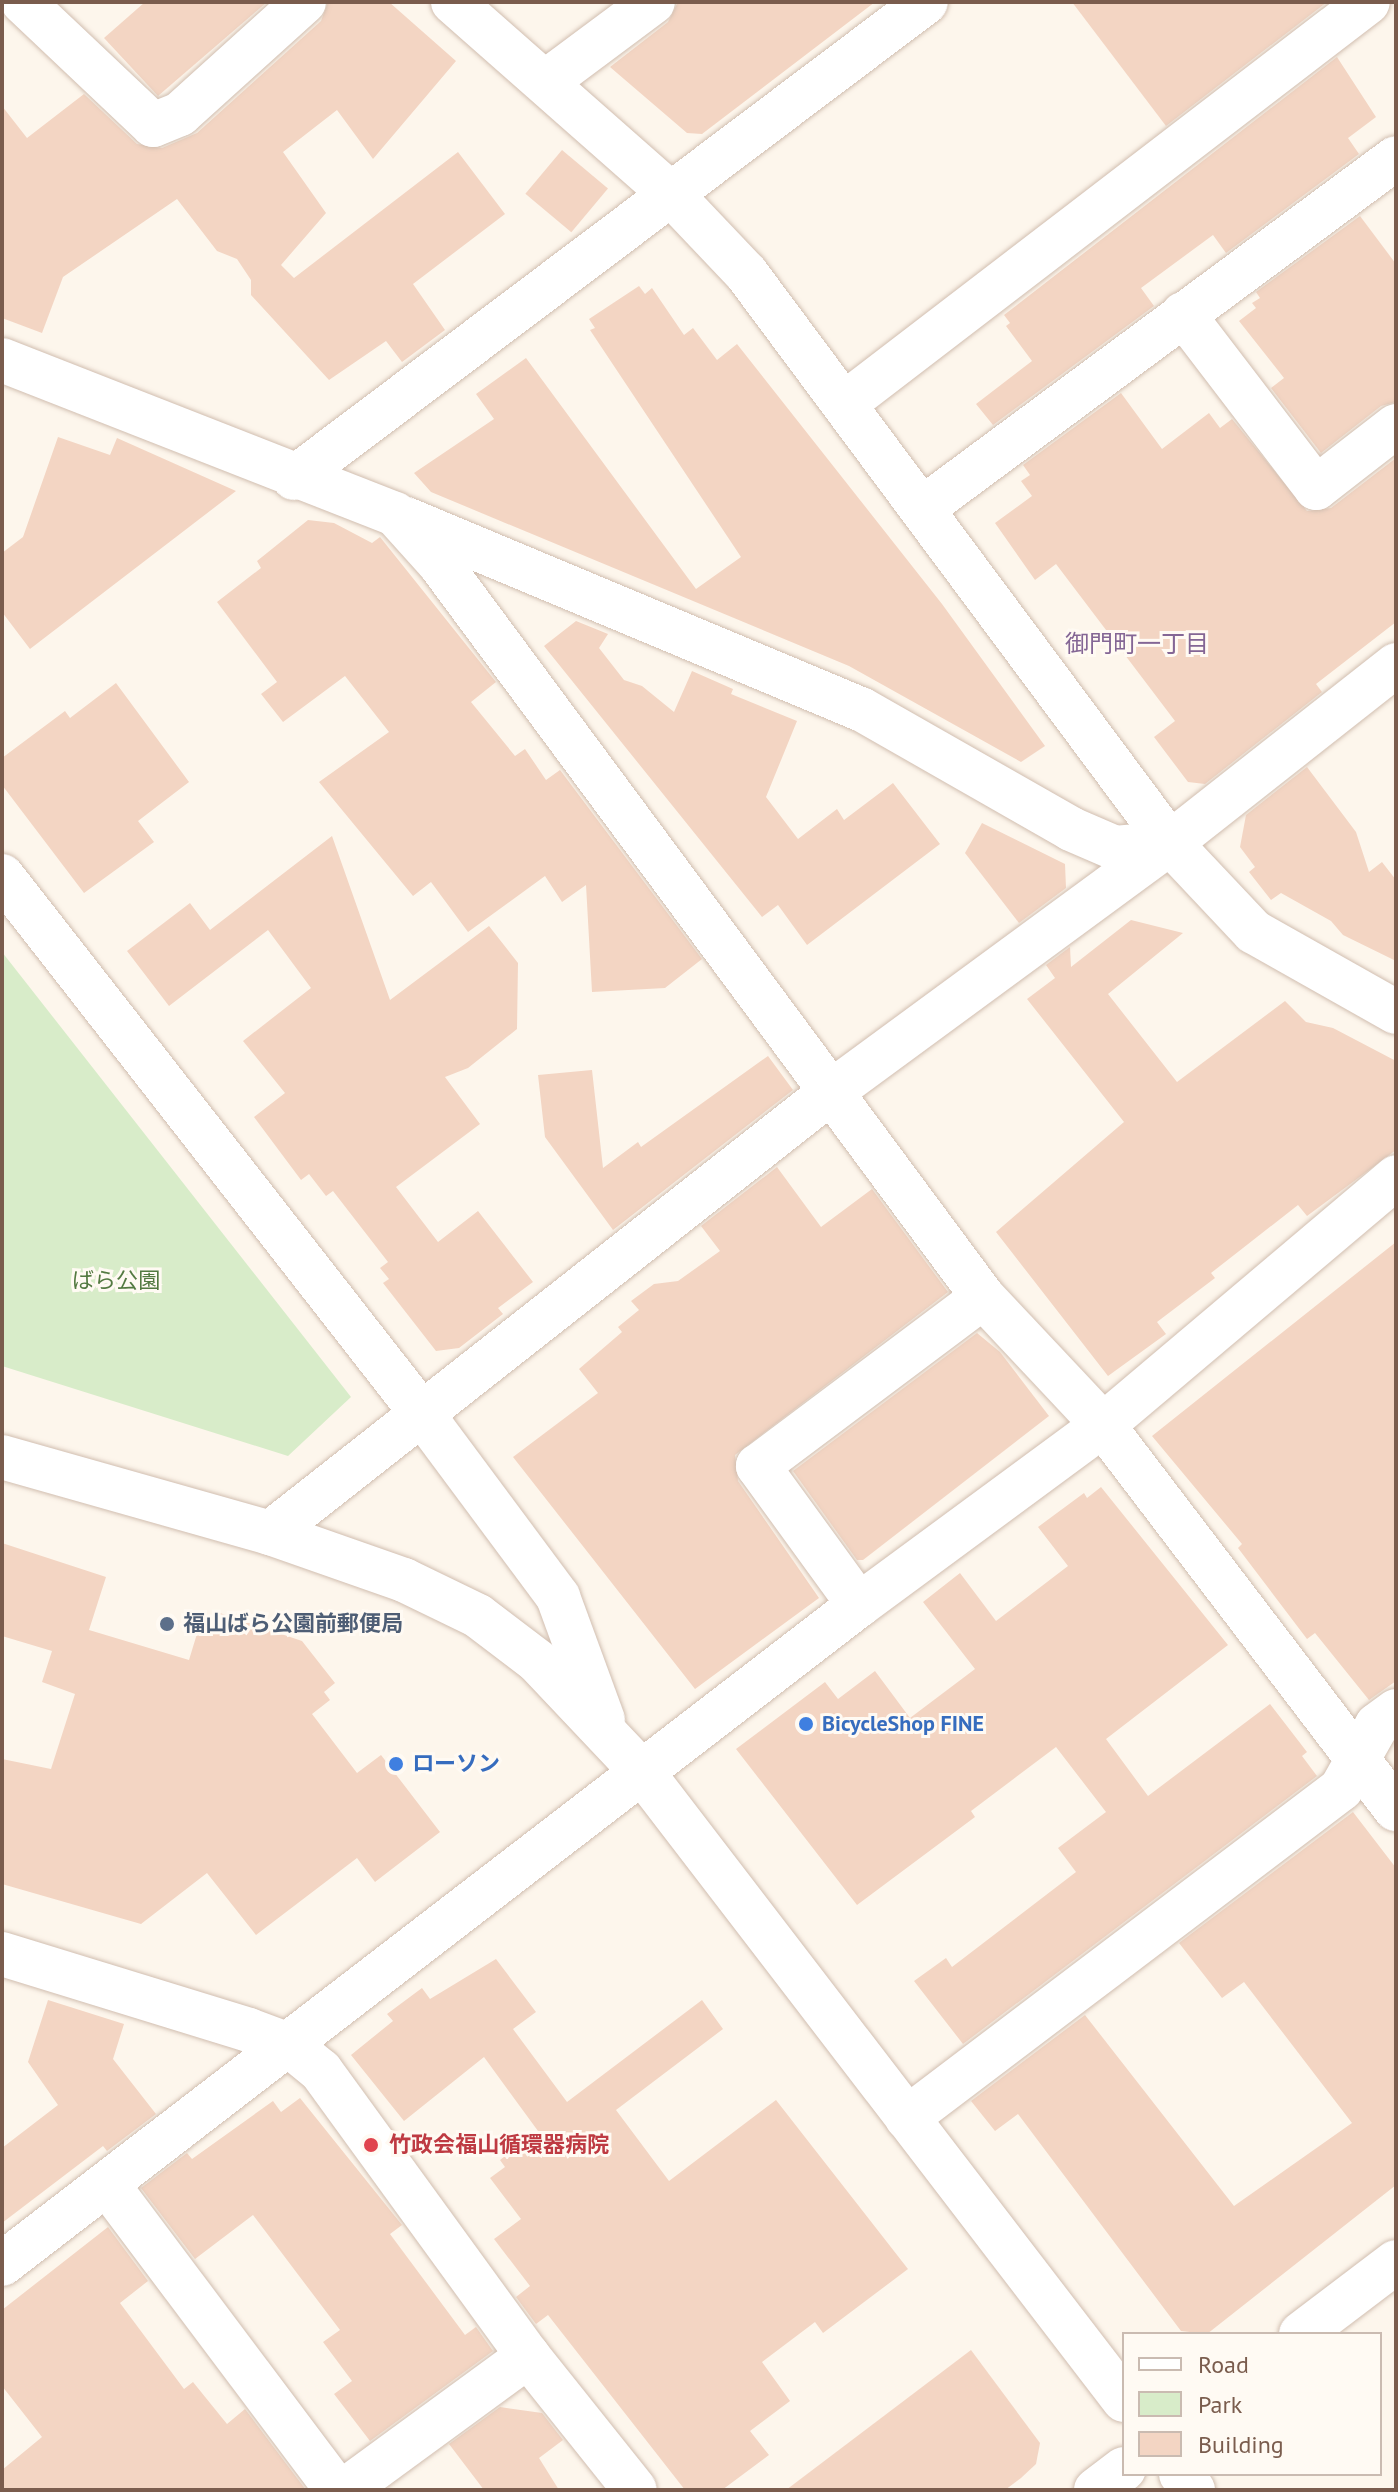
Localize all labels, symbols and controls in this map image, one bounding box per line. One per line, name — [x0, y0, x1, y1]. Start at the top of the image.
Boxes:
district label: 御門町一丁目 — [1065, 630, 1209, 658]
park label: ばら公園 — [72, 1268, 160, 1294]
place label: 福山ばら公園前郵便局 — [183, 1611, 403, 1637]
marker: 福山ばら公園前郵便局 — [158, 1615, 176, 1633]
place label: BicycleShop FINE — [822, 1711, 984, 1737]
marker: BicycleShop FINE — [797, 1715, 815, 1733]
place label: ローソン — [412, 1751, 500, 1777]
marker: ローソン — [387, 1755, 405, 1773]
place label: 竹政会福山循環器病院 — [389, 2132, 609, 2158]
marker: 竹政会福山循環器病院 — [360, 2134, 382, 2156]
legend — [1122, 2332, 1382, 2476]
text: Road — [1198, 2349, 1249, 2380]
text: Park — [1198, 2389, 1242, 2420]
text: Building — [1198, 2429, 1284, 2460]

